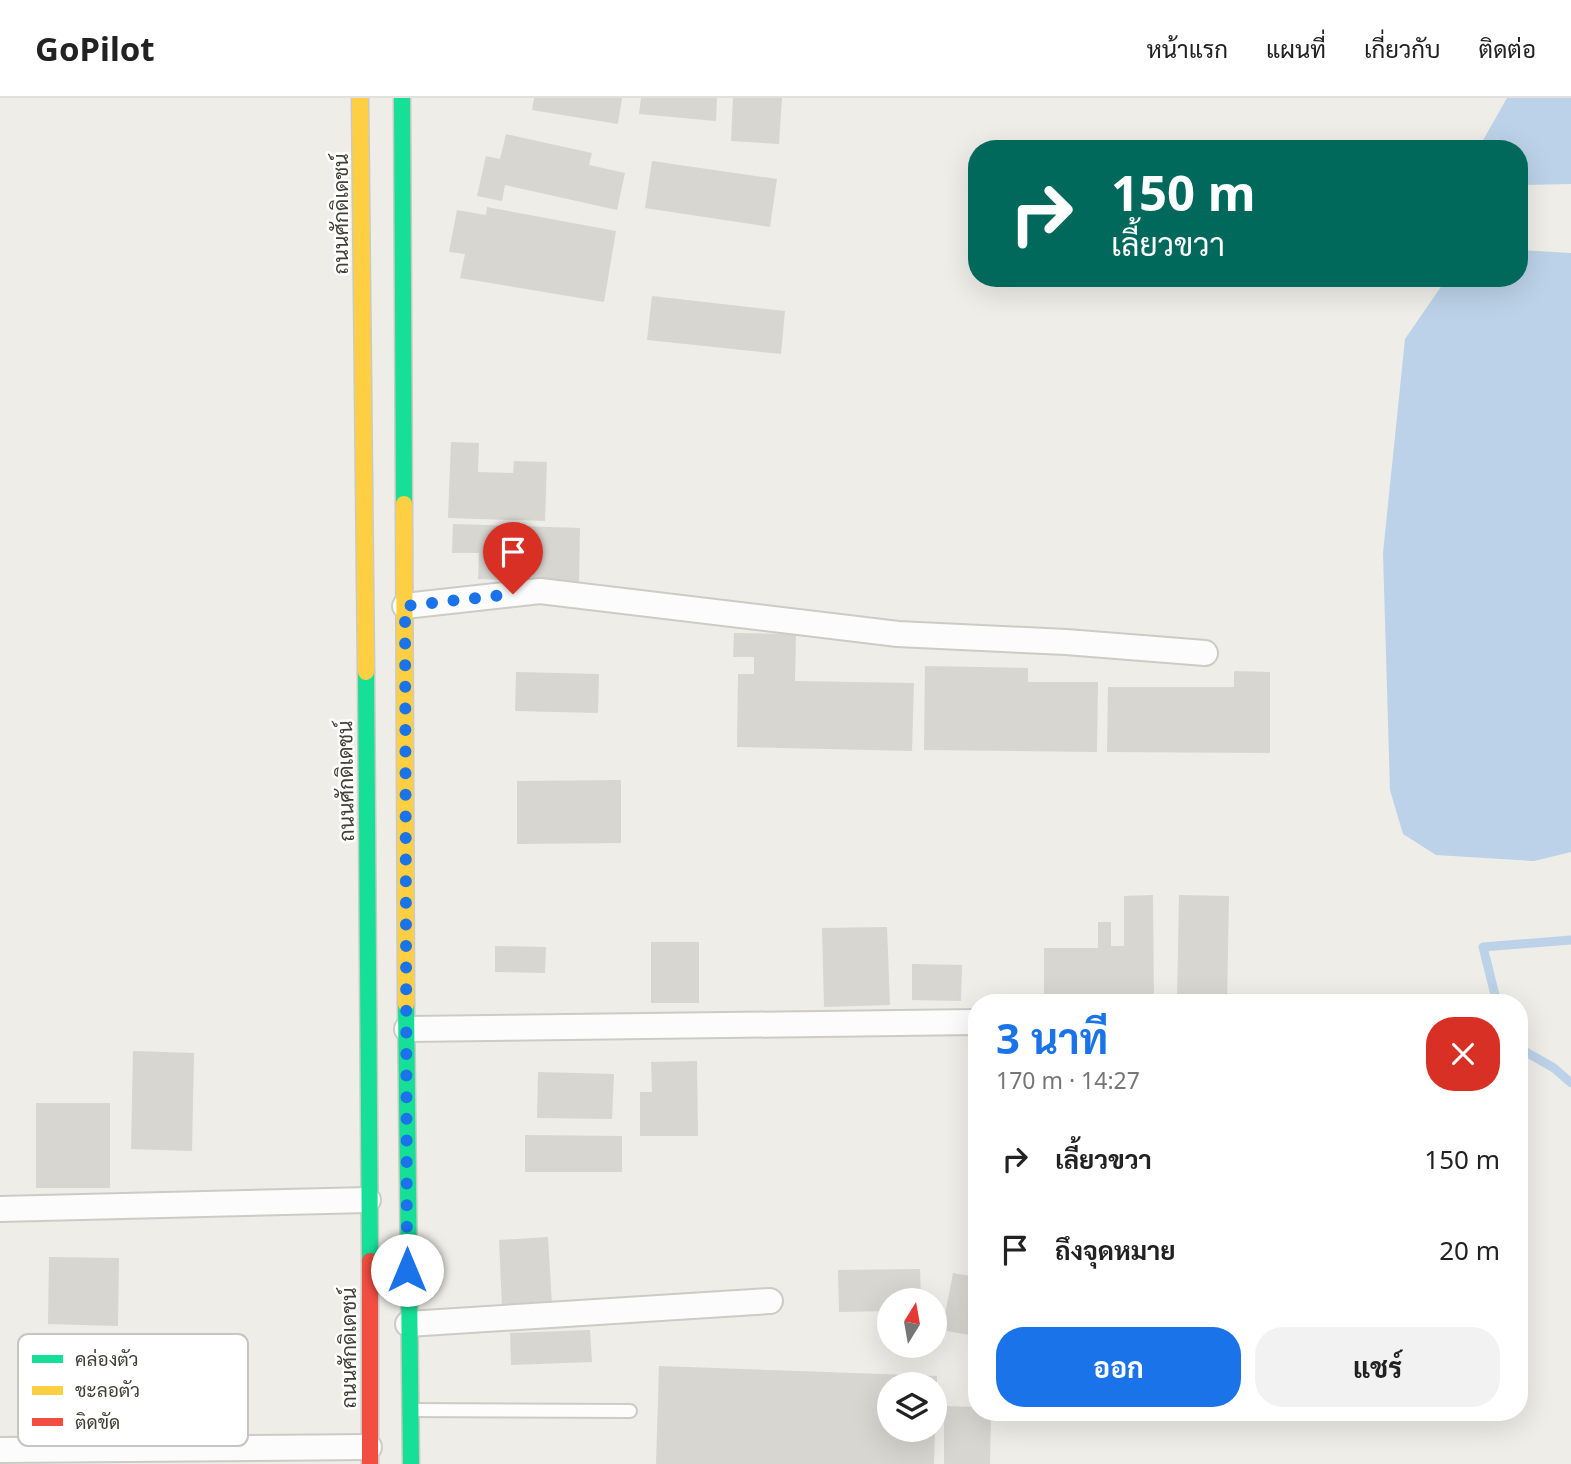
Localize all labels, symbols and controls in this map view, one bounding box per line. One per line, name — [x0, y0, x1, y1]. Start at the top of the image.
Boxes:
text: GoPilot — [35, 26, 155, 71]
text: หน้าแรก — [1147, 32, 1228, 65]
text: แผนที่ — [1266, 32, 1326, 65]
text: เกี่ยวกับ — [1364, 32, 1441, 65]
text: ติดต่อ — [1479, 32, 1536, 65]
street label: ถนนศักดิเดชน์ — [326, 153, 354, 275]
text: 150 m — [1111, 159, 1256, 225]
icon: right — [996, 168, 1087, 259]
text: เลี้ยวขวา — [1111, 222, 1225, 265]
pin — [483, 522, 543, 594]
icon: arrive — [494, 533, 532, 571]
street label: ถนนศักดิเดชน์ — [330, 720, 360, 842]
text: 3 นาที — [996, 1009, 1108, 1066]
button: close — [1426, 1017, 1500, 1091]
text: 170 m · 14:27 — [996, 1064, 1140, 1096]
icon: right — [996, 1140, 1034, 1178]
text: เลี้ยวขวา — [1055, 1141, 1152, 1177]
text: 150 m — [1424, 1141, 1500, 1177]
icon: arrive — [996, 1231, 1034, 1269]
text: ถึงจุดหมาย — [1055, 1232, 1176, 1268]
text: 20 m — [1439, 1232, 1500, 1268]
position arrow — [370, 1233, 444, 1307]
street label: ถนนศักดิเดชน์ — [334, 1287, 362, 1409]
north arrow — [877, 1288, 947, 1358]
map controls — [877, 1288, 947, 1442]
button: ออก — [996, 1327, 1241, 1407]
button: แชร์ — [1255, 1327, 1500, 1407]
legend — [18, 1334, 248, 1446]
text: คล่องตัว — [75, 1346, 139, 1372]
button: layers — [877, 1372, 947, 1442]
text: ชะลอตัว — [75, 1377, 140, 1403]
text: ติดขัด — [75, 1409, 120, 1435]

